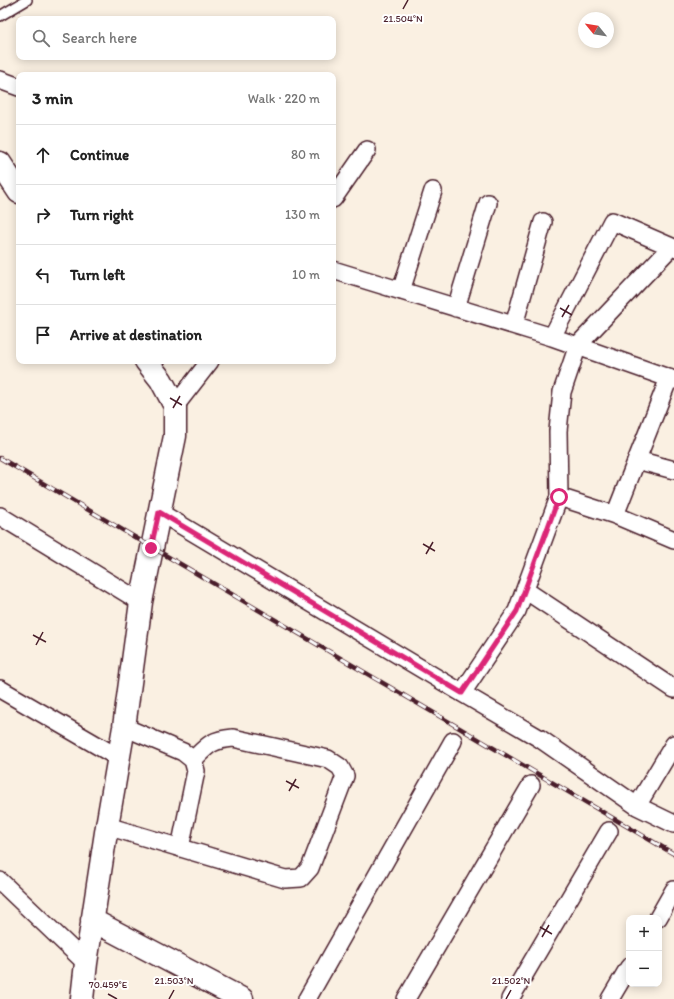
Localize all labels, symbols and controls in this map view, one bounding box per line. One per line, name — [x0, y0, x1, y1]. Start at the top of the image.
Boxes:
text: 21.504°N — [383, 12, 423, 25]
north arrow — [578, 12, 614, 48]
search box — [16, 16, 336, 60]
icon: search — [30, 27, 52, 49]
text: Search here — [62, 29, 137, 47]
text: 3 min — [32, 88, 73, 108]
text: Walk · 220 m — [248, 91, 320, 106]
icon: ahead — [32, 144, 54, 166]
text: Continue — [70, 146, 129, 164]
text: 80 m — [291, 147, 320, 162]
icon: right — [32, 204, 54, 226]
text: Turn right — [70, 206, 134, 224]
text: 130 m — [285, 207, 320, 222]
icon: left — [32, 264, 54, 286]
text: Turn left — [70, 266, 125, 284]
text: 10 m — [292, 267, 320, 282]
icon: arrive — [32, 324, 54, 346]
text: Arrive at destination — [70, 326, 202, 344]
route start — [550, 488, 568, 506]
route end — [142, 539, 160, 557]
map controls — [626, 915, 662, 987]
button: + — [626, 915, 662, 951]
button: − — [626, 951, 662, 987]
text: 21.503°N — [155, 974, 194, 987]
text: 21.502°N — [492, 974, 531, 987]
text: 70.459°E — [89, 978, 128, 991]

